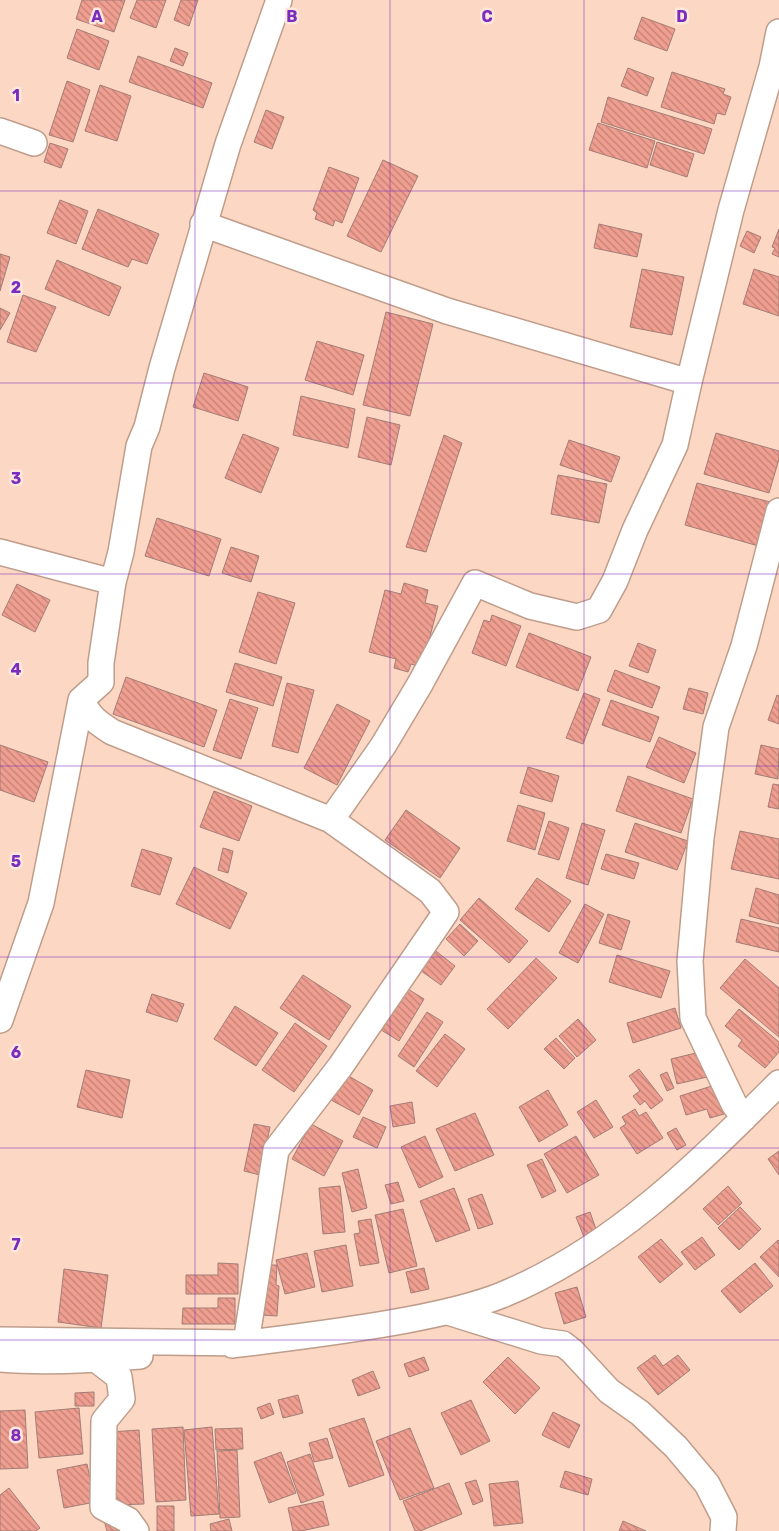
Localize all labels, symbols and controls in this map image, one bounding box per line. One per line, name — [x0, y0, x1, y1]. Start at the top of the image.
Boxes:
text: A — [91, 7, 103, 26]
text: B — [286, 7, 298, 26]
text: C — [481, 7, 493, 26]
text: D — [676, 7, 688, 26]
text: 1 — [12, 86, 20, 105]
text: 2 — [11, 278, 21, 297]
text: 3 — [11, 469, 21, 488]
text: 4 — [11, 660, 22, 679]
text: 5 — [11, 852, 21, 871]
text: 6 — [11, 1043, 21, 1062]
text: 7 — [11, 1235, 21, 1254]
text: 8 — [11, 1426, 22, 1445]

